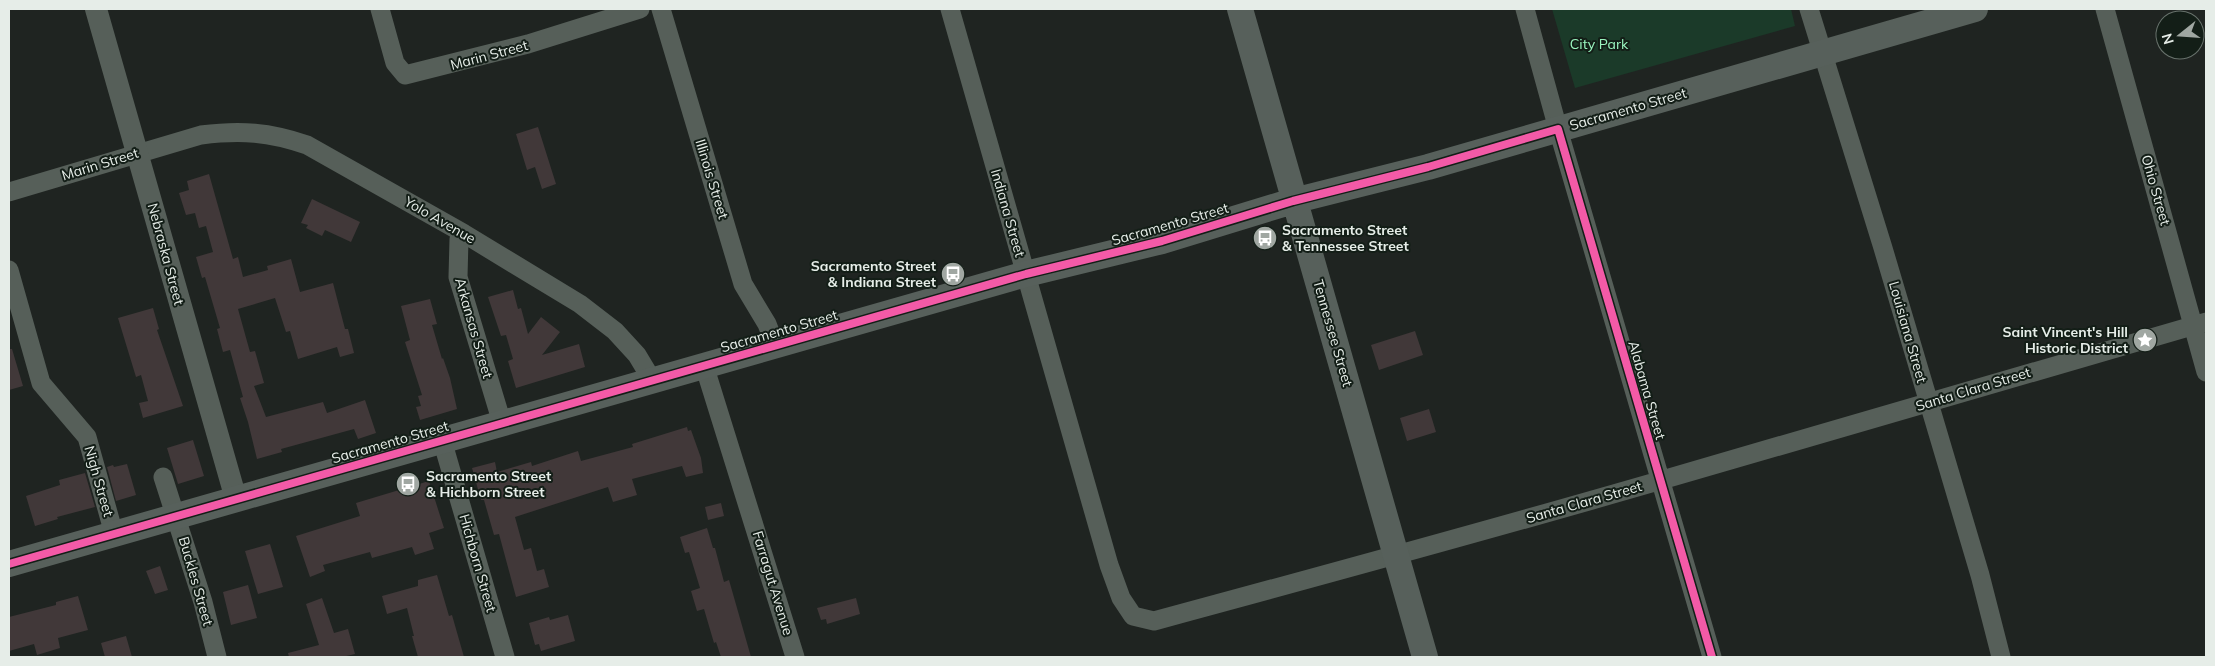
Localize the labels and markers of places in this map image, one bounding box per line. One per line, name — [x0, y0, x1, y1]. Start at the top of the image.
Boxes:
place label: Sacramento Street & Tennessee Street — [1282, 221, 1409, 255]
bus stop icon: Sacramento Street & Tennessee Street — [1252, 225, 1278, 251]
place label: Sacramento Street & Indiana Street — [811, 257, 937, 291]
bus stop icon: Sacramento Street & Indiana Street — [940, 261, 966, 287]
place label: Saint Vincent's Hill Historic District — [2002, 323, 2129, 357]
place icon: Saint Vincent's Hill Historic District — [2132, 327, 2158, 353]
place label: Sacramento Street & Hichborn Street — [426, 467, 552, 501]
bus stop icon: Sacramento Street & Hichborn Street — [395, 471, 421, 497]

